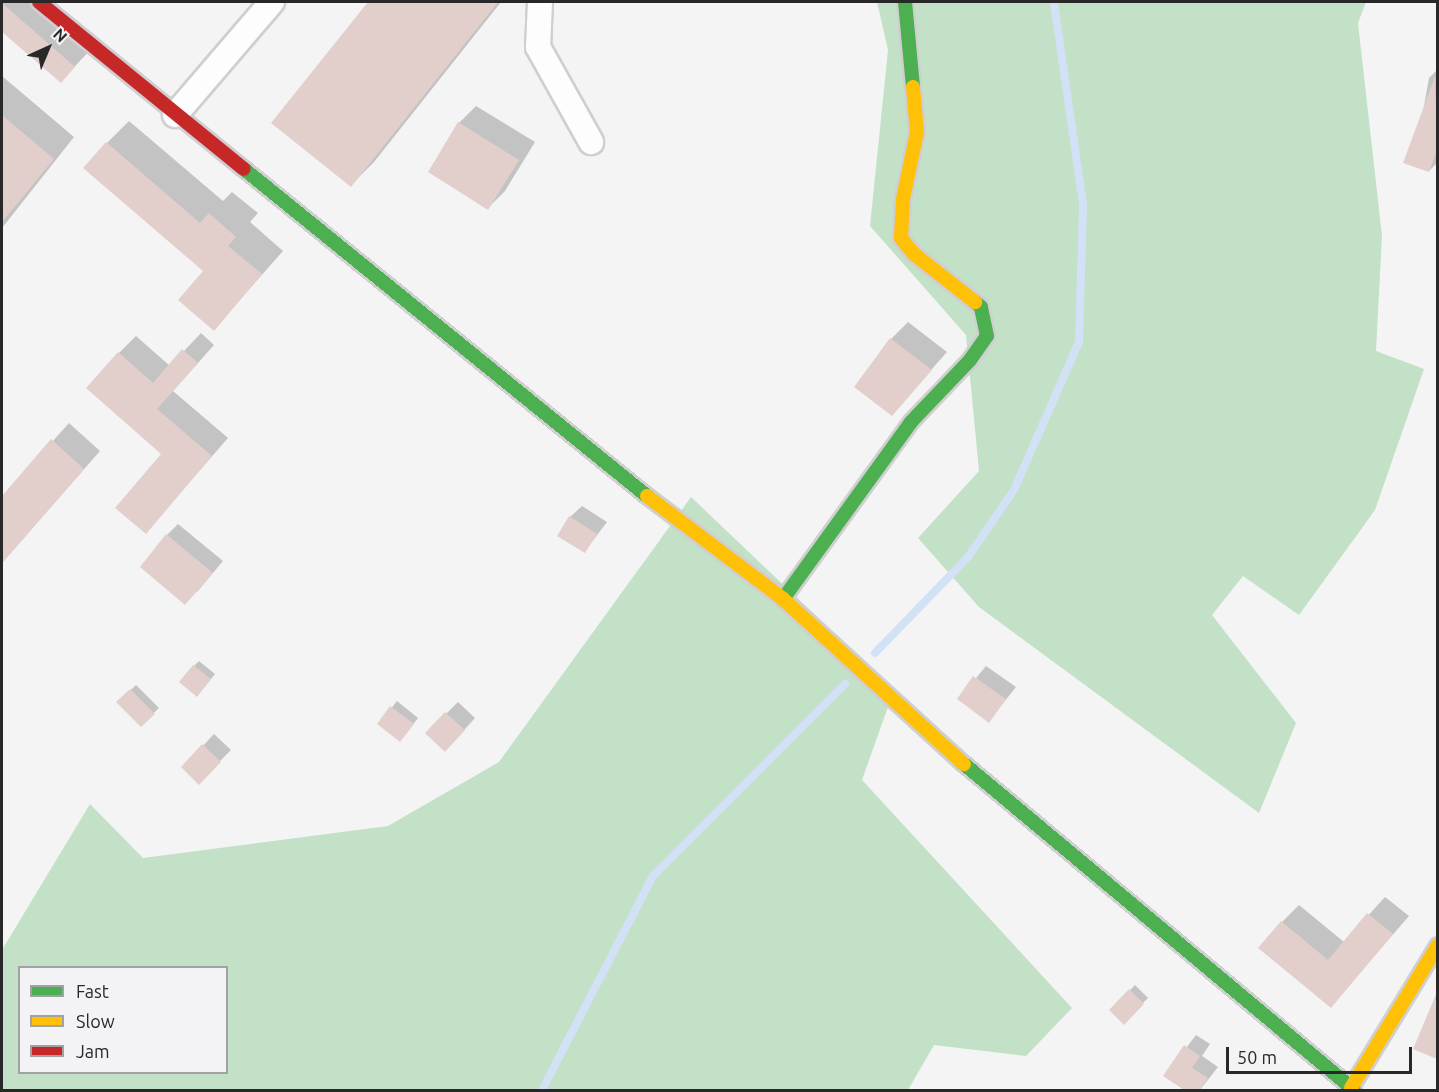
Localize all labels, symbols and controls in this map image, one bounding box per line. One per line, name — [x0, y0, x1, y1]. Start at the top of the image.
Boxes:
north arrow — [18, 18, 78, 78]
text: N — [50, 24, 71, 46]
legend — [18, 966, 228, 1074]
text: Fast — [76, 981, 109, 1001]
text: Slow — [76, 1011, 115, 1031]
scale bar — [1229, 1035, 1415, 1073]
text: Jam — [76, 1041, 110, 1061]
text: 50 m — [1237, 1047, 1277, 1067]

